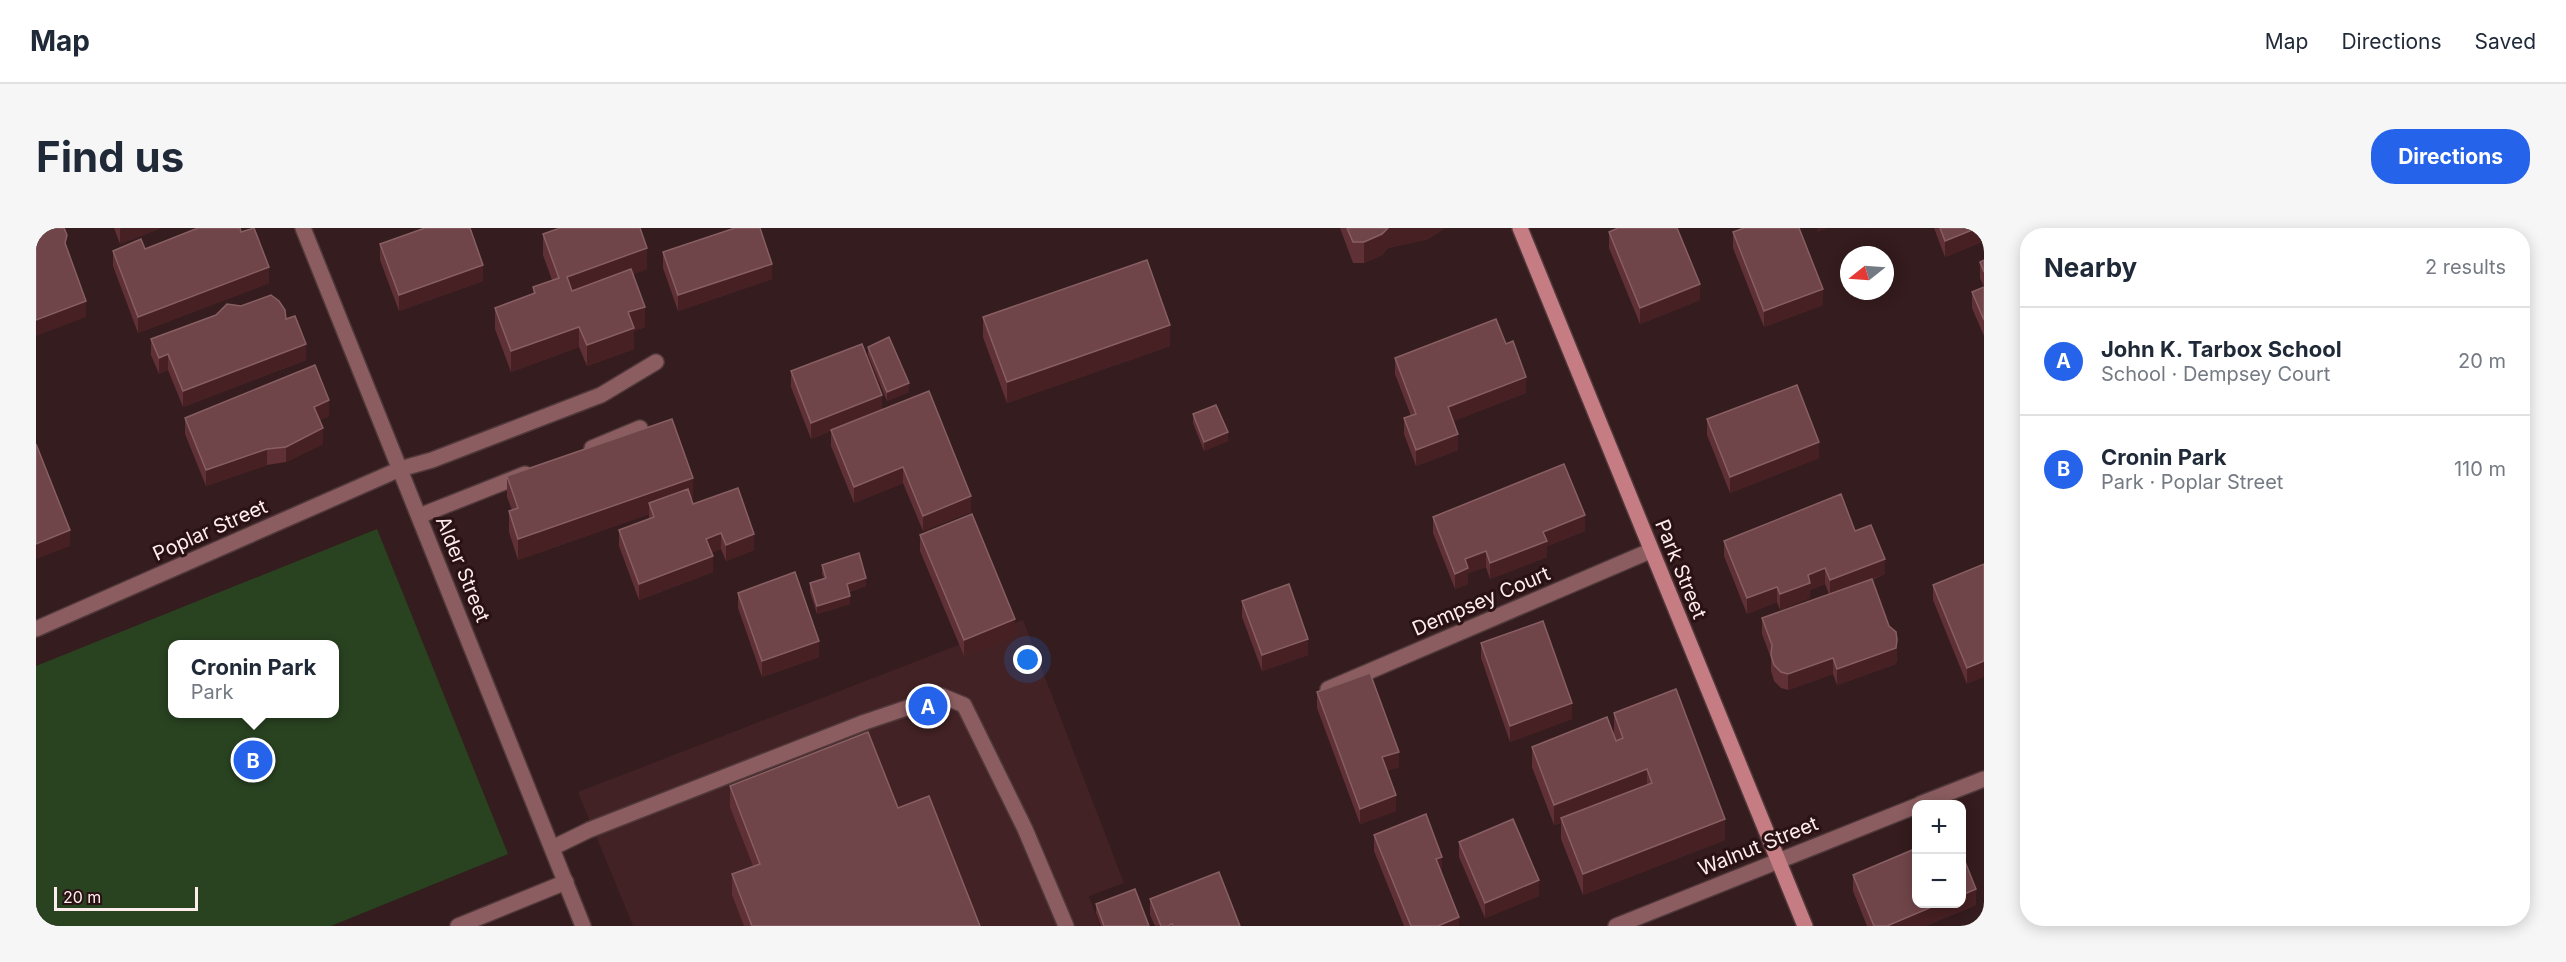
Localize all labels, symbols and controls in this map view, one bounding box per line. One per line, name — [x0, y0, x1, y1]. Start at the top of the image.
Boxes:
text: Map — [30, 24, 90, 58]
text: Map — [2265, 29, 2308, 54]
text: Directions — [2341, 29, 2442, 54]
text: Saved — [2475, 29, 2536, 54]
button: Directions — [2371, 129, 2530, 184]
text: Find us — [36, 131, 184, 182]
north arrow — [1840, 246, 1894, 300]
text: Nearby — [2044, 252, 2137, 283]
text: 2 results — [2425, 255, 2506, 279]
text: John K. Tarbox School — [2101, 336, 2342, 362]
text: A — [2056, 349, 2071, 373]
text: 20 m — [2458, 349, 2506, 373]
text: School · Dempsey Court — [2101, 362, 2330, 386]
text: Cronin Park — [2101, 444, 2227, 470]
text: B — [2057, 457, 2070, 481]
text: 110 m — [2454, 457, 2506, 481]
text: Park · Poplar Street — [2101, 470, 2283, 494]
street label: Poplar Street — [149, 494, 271, 566]
street label: Alder Street — [431, 513, 495, 626]
street label: Park Street — [1650, 516, 1712, 623]
street label: Dempsey Court — [1408, 561, 1554, 641]
popup — [168, 640, 339, 718]
your location — [1013, 645, 1042, 674]
text: Cronin Park — [191, 654, 316, 680]
text: Park — [191, 680, 234, 704]
pin: A — [908, 684, 948, 728]
pin: B — [234, 738, 272, 782]
map controls — [1912, 800, 1966, 908]
button: + — [1912, 800, 1966, 854]
street label: Walnut Street — [1695, 811, 1822, 881]
button: − — [1912, 854, 1966, 908]
scale bar — [54, 884, 198, 912]
text: 20 m — [63, 887, 101, 907]

